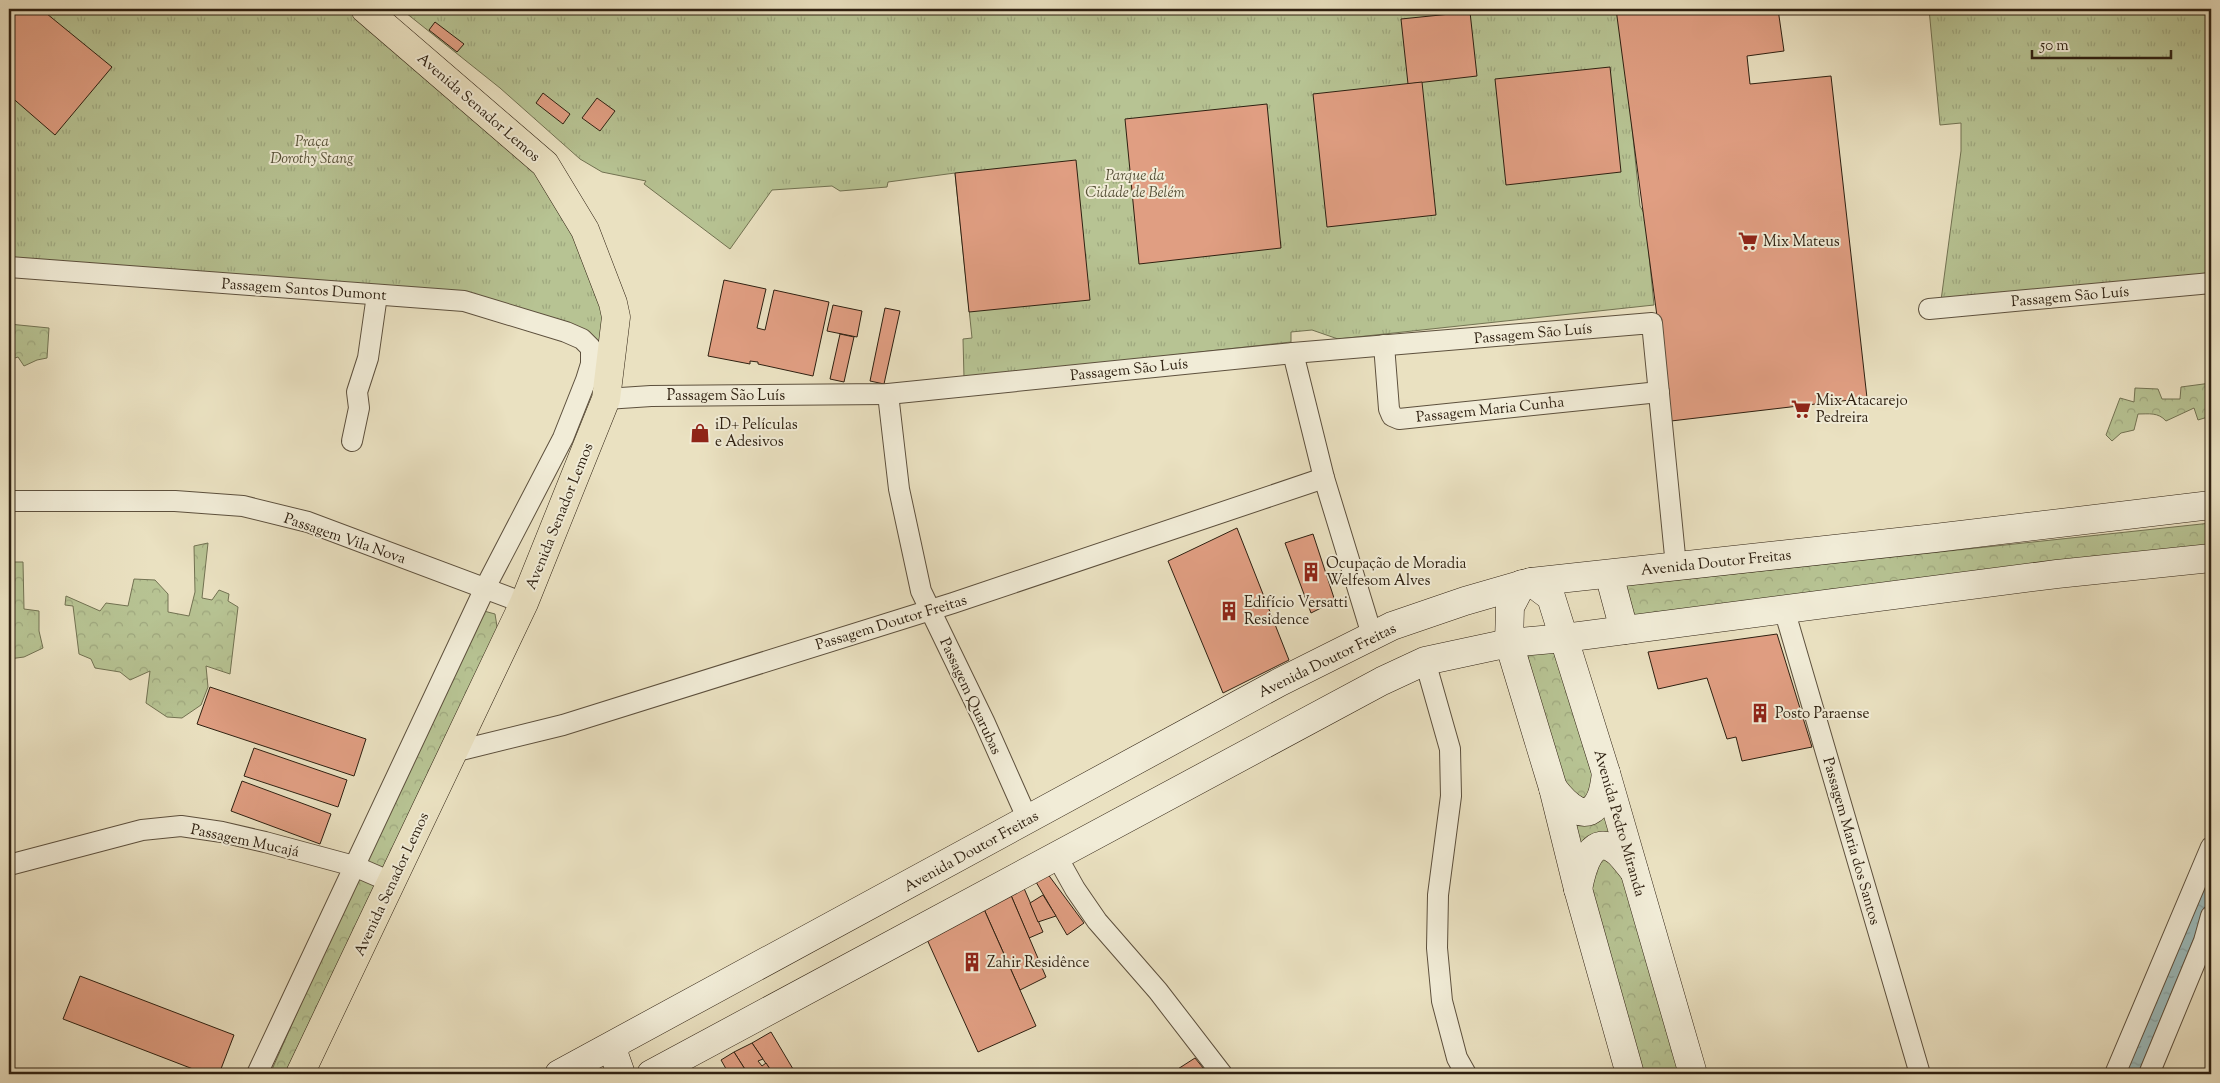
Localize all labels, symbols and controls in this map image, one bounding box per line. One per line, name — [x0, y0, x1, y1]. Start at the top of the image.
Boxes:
scale bar — [2032, 28, 2171, 60]
text: 50 m — [2039, 36, 2069, 57]
street label: Avenida Senador Lemos — [412, 49, 544, 168]
park label: Praça Dorothy Stang — [270, 132, 354, 170]
park label: Parque da Cidade de Belém — [1085, 166, 1185, 204]
supermarket icon: Mix Mateus — [1737, 230, 1759, 252]
place label: Mix Mateus — [1763, 232, 1840, 253]
street label: Passagem Santos Dumont — [221, 274, 387, 307]
street label: Passagem São Luís — [2010, 282, 2130, 313]
street label: Passagem São Luís — [1473, 319, 1593, 350]
street label: Passagem São Luís — [1069, 354, 1189, 387]
street label: Passagem São Luís — [667, 386, 785, 407]
place label: Mix Atacarejo Pedreira — [1816, 391, 1908, 429]
street label: Passagem Maria Cunha — [1415, 392, 1565, 429]
supermarket icon: Mix Atacarejo Pedreira — [1790, 398, 1812, 420]
place label: iD+ Películas e Adesivos — [715, 415, 798, 453]
shop icon: iD+ Películas e Adesivos — [689, 422, 711, 444]
street label: Avenida Senador Lemos — [521, 440, 600, 593]
street label: Passagem Vila Nova — [281, 509, 408, 570]
street label: Avenida Doutor Freitas — [1640, 545, 1792, 582]
place label: Ocupação de Moradia Welfesom Alves — [1326, 554, 1466, 592]
building icon: Ocupação de Moradia Welfesom Alves — [1300, 561, 1322, 583]
street label: Passagem Doutor Freitas — [813, 590, 970, 656]
place label: Edifício Versatti Residence — [1244, 593, 1348, 631]
building icon: Edifício Versatti Residence — [1218, 600, 1240, 622]
street label: Avenida Doutor Freitas — [1255, 619, 1400, 704]
street label: Passagem Quarubas — [933, 635, 1006, 759]
building icon: Posto Paraense — [1749, 702, 1771, 724]
place label: Posto Paraense — [1775, 704, 1869, 725]
street label: Avenida Pedro Miranda — [1587, 747, 1650, 900]
street label: Passagem Maria dos Santos — [1817, 755, 1885, 928]
street label: Avenida Doutor Freitas — [901, 806, 1043, 898]
street label: Avenida Senador Lemos — [350, 809, 435, 960]
street label: Passagem Mucajá — [189, 820, 301, 863]
building icon: Zahir Residênce — [961, 951, 983, 973]
place label: Zahir Residênce — [987, 953, 1089, 974]

